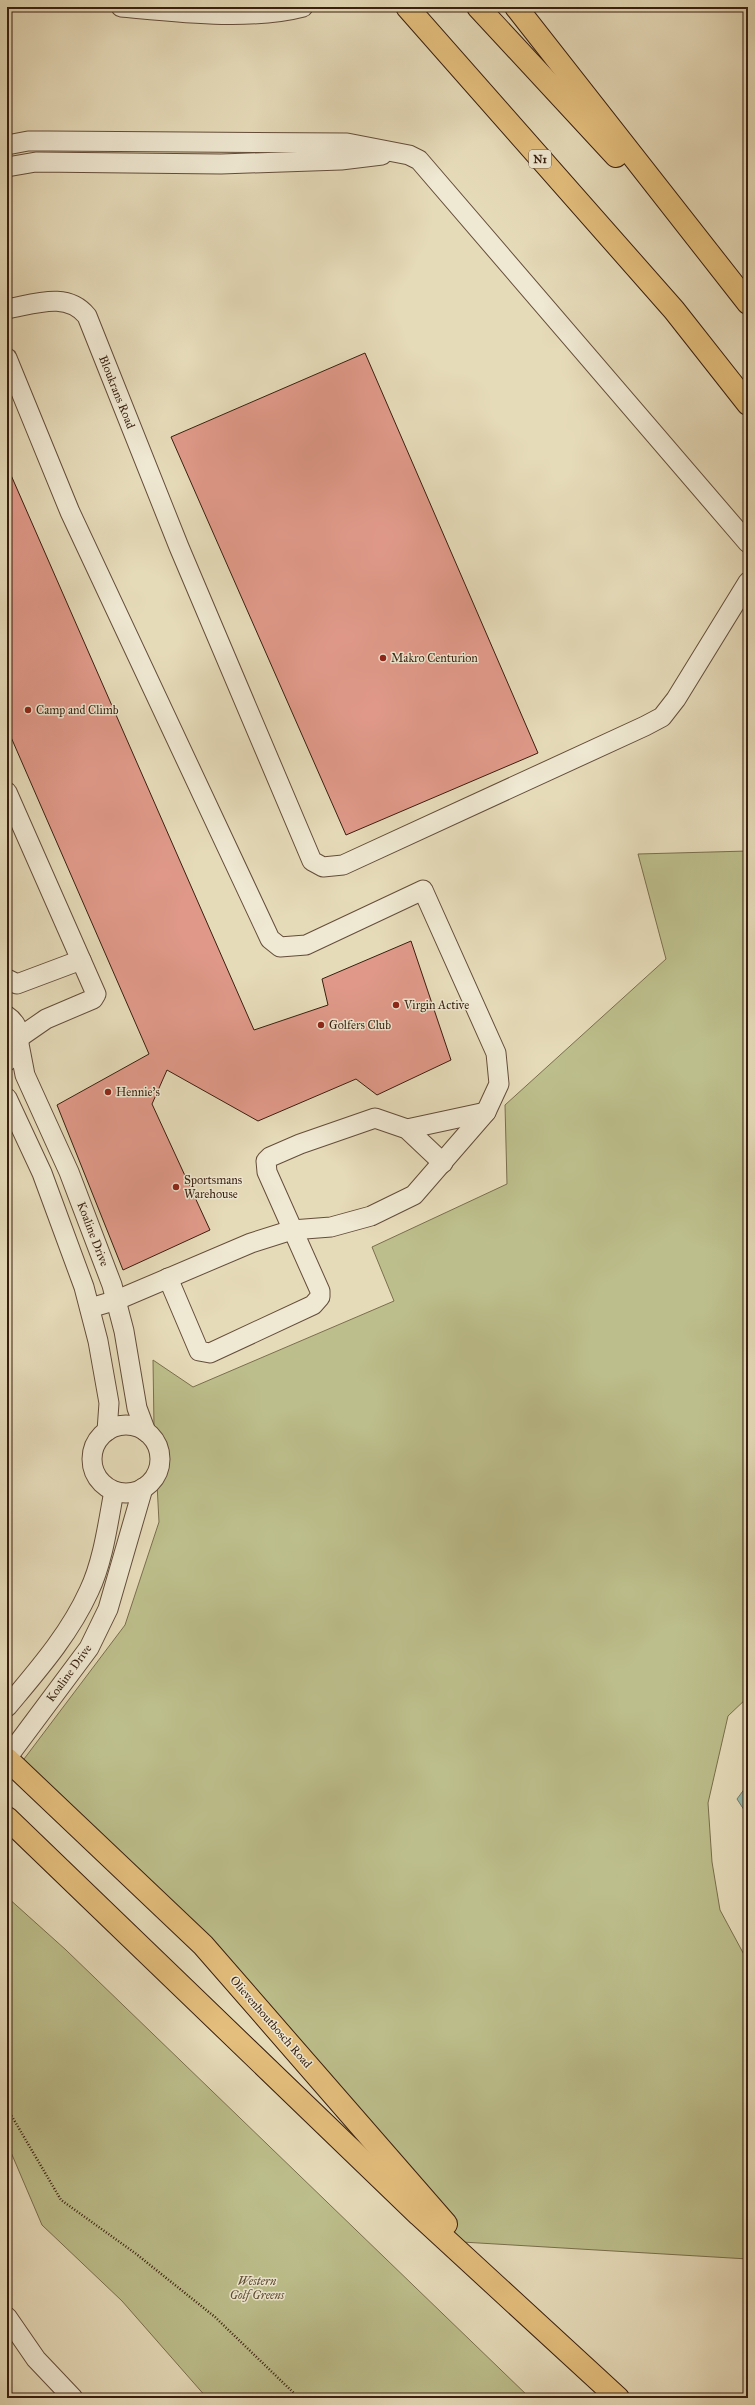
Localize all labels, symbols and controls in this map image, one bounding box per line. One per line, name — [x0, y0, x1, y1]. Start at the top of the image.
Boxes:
road number: N1 — [529, 150, 551, 168]
street label: Bloukrans Road — [96, 353, 138, 431]
place label: Makro Centurion — [391, 651, 478, 665]
marker: Makro Centurion — [378, 653, 388, 663]
place label: Camp and Climb — [36, 703, 119, 717]
marker: Camp and Climb — [23, 705, 33, 715]
place label: Virgin Active — [403, 998, 469, 1013]
marker: Virgin Active — [391, 1000, 401, 1010]
place label: Golfers Club — [329, 1018, 391, 1032]
marker: Golfers Club — [316, 1020, 326, 1030]
place label: Hennie's — [116, 1085, 160, 1099]
marker: Hennie's — [103, 1087, 113, 1097]
place label: Sportsmans Warehouse — [184, 1173, 242, 1201]
marker: Sportsmans Warehouse — [171, 1182, 181, 1192]
street label: Koaline Drive — [74, 1200, 112, 1268]
street label: Koaline Drive — [43, 1641, 95, 1705]
street label: Olievenhoutbosch Road — [227, 1973, 315, 2071]
park label: Western Golf Greens — [230, 2274, 285, 2302]

